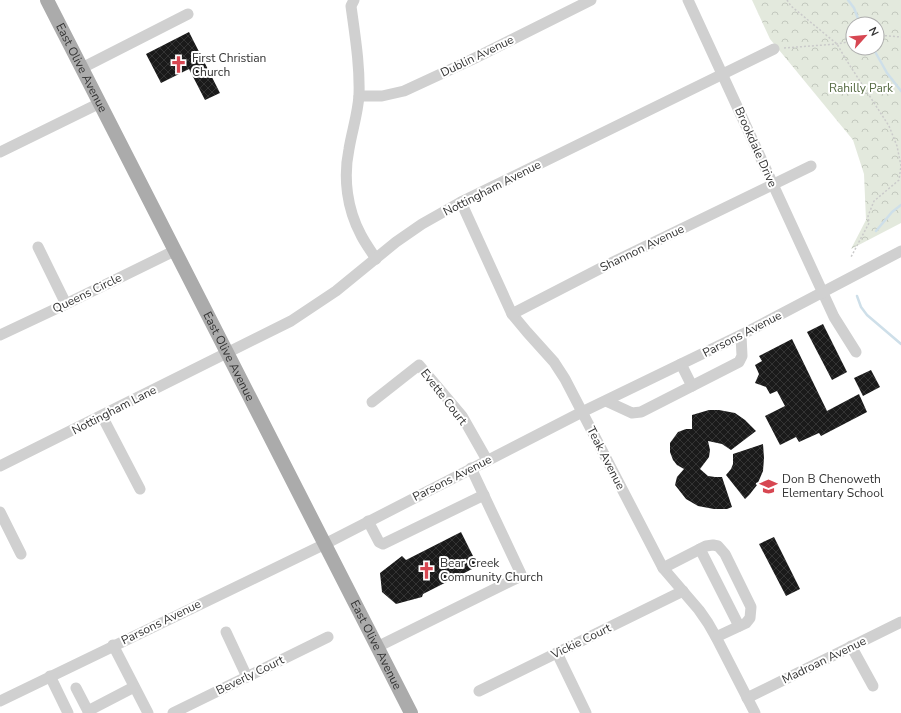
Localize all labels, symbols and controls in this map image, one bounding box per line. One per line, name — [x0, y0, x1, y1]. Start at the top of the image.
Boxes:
north arrow — [845, 16, 885, 56]
street label: East Olive Avenue — [52, 20, 111, 115]
text: N — [865, 25, 882, 39]
street label: Dublin Avenue — [438, 31, 516, 81]
place label: First Christian Church — [192, 50, 266, 80]
church icon: First Christian Church — [169, 55, 189, 75]
park label: Rahilly Park — [829, 80, 894, 96]
street label: Brookdale Drive — [731, 104, 781, 190]
street label: Nottingham Avenue — [440, 156, 544, 220]
street label: Shannon Avenue — [597, 221, 687, 275]
street label: Queens Circle — [50, 269, 124, 317]
street label: Parsons Avenue — [700, 307, 784, 361]
street label: East Olive Avenue — [199, 309, 258, 404]
street label: Evette Court — [417, 366, 471, 429]
street label: Nottingham Lane — [69, 382, 159, 438]
street label: Teak Avenue — [583, 424, 629, 492]
street label: Parsons Avenue — [410, 451, 494, 505]
place label: Don B Chenoweth Elementary School — [782, 471, 884, 501]
school or university icon: Don B Chenoweth Elementary School — [759, 476, 779, 496]
place label: Bear Creek Community Church — [440, 555, 543, 585]
church icon: Bear Creek Community Church — [417, 560, 437, 580]
street label: Parsons Avenue — [118, 596, 204, 648]
street label: East Olive Avenue — [347, 597, 406, 692]
street label: Vickie Court — [548, 619, 614, 663]
street label: Madroan Avenue — [779, 633, 869, 687]
street label: Beverly Court — [213, 651, 287, 698]

